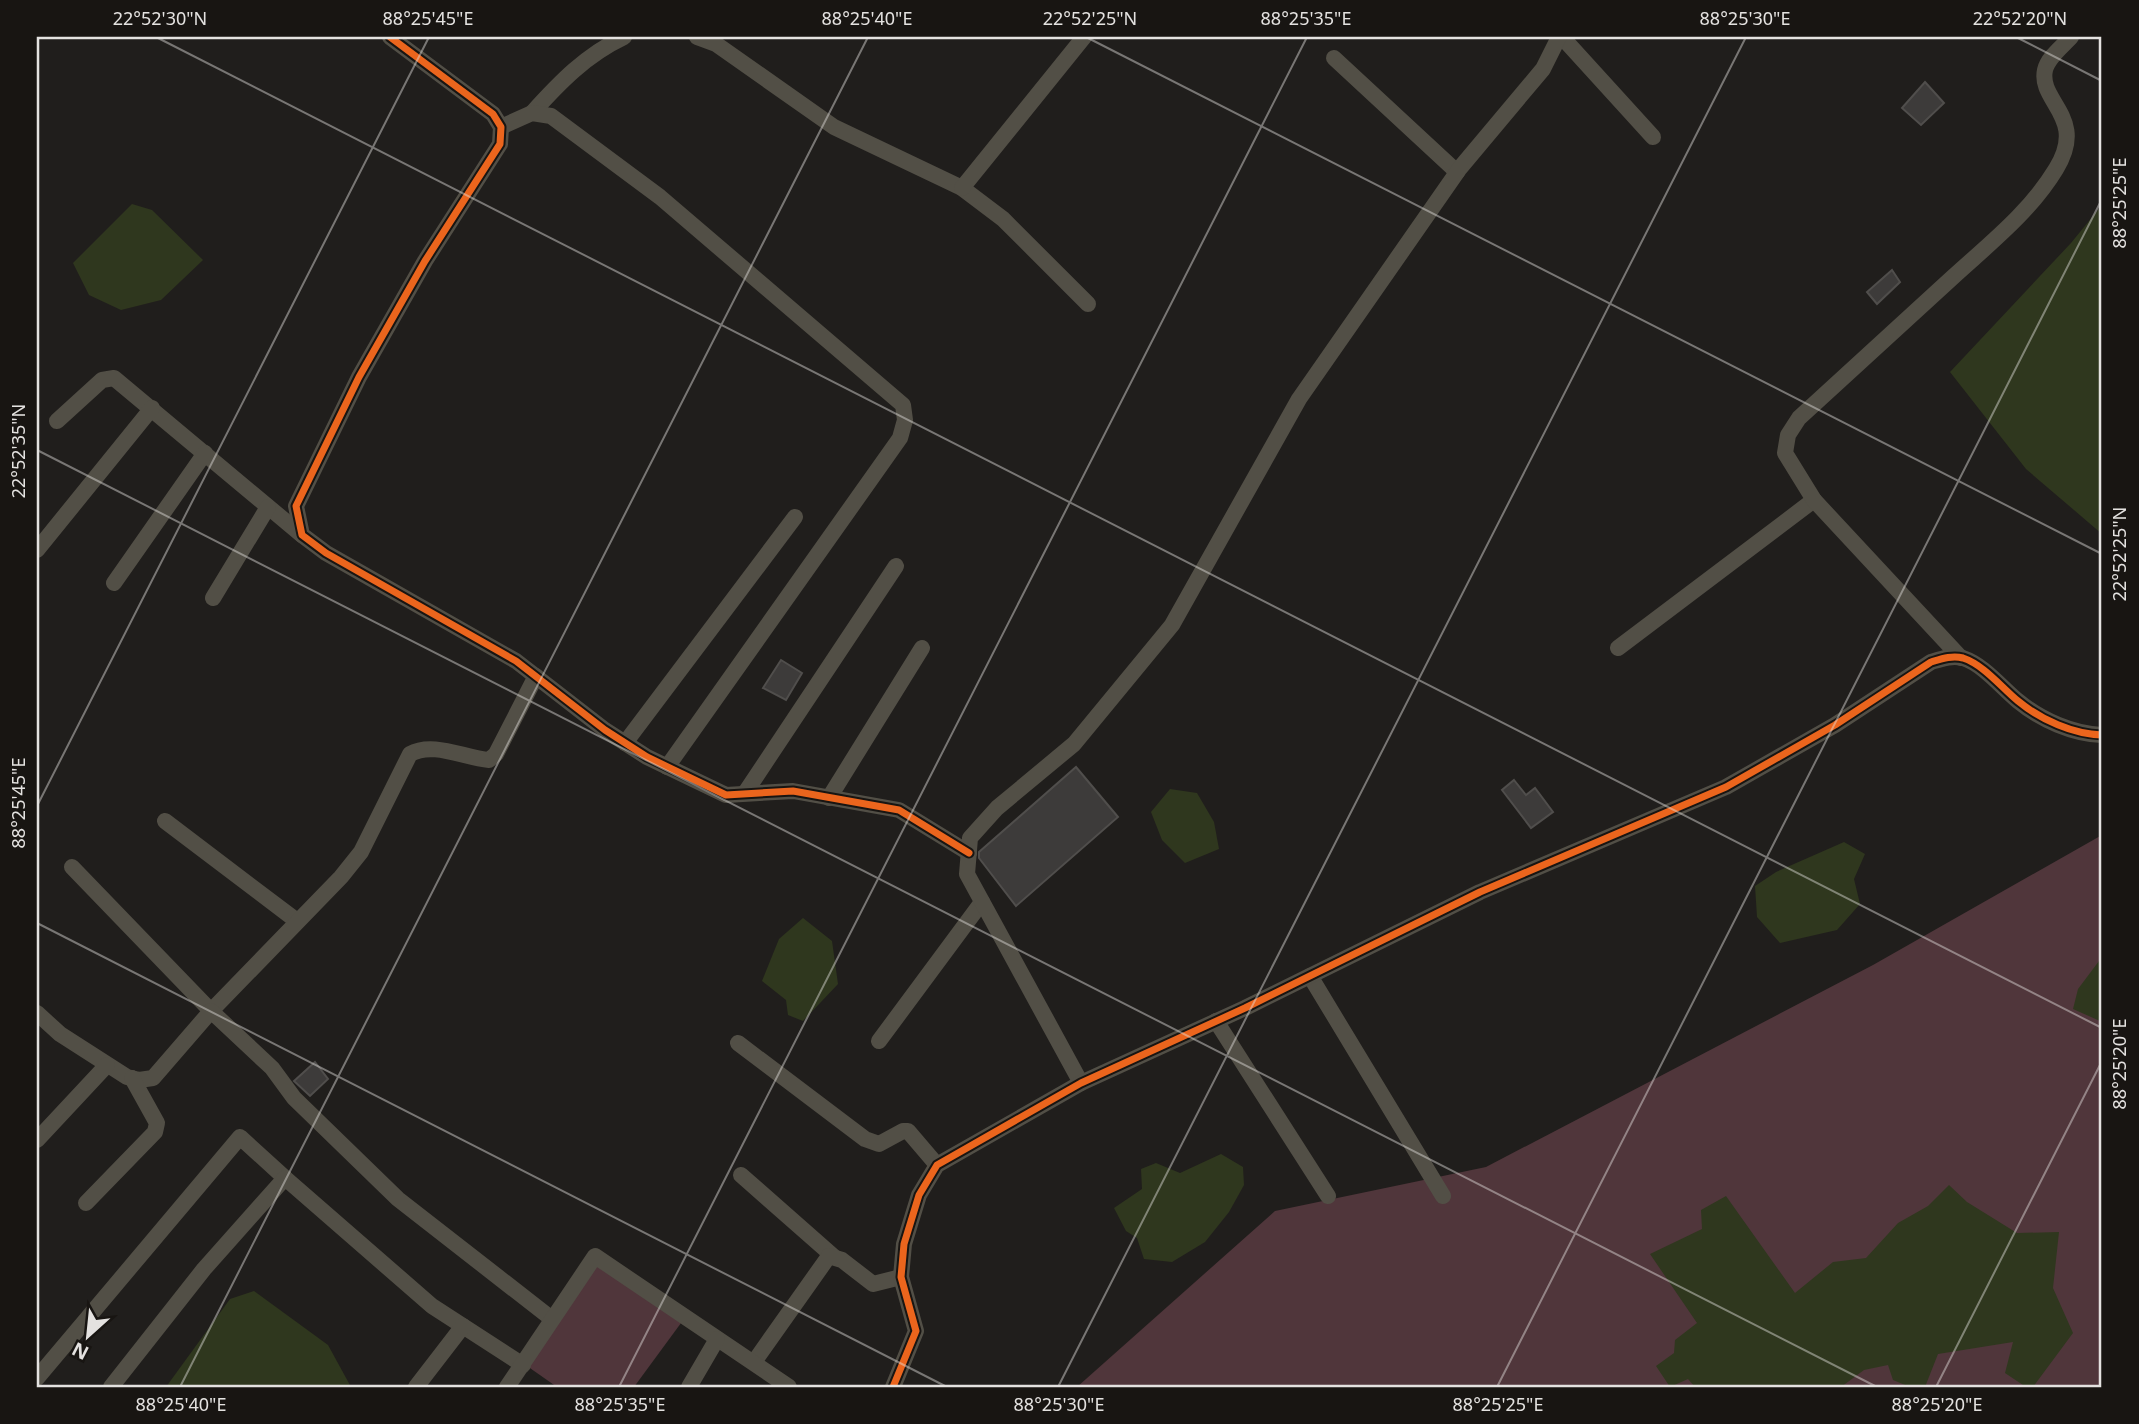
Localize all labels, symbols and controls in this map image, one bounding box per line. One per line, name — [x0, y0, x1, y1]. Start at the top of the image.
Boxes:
text: 22°52'30"N — [113, 6, 207, 30]
text: 88°25'45"E — [383, 6, 473, 30]
text: 88°25'40"E — [822, 6, 912, 30]
text: 22°52'25"N — [1043, 6, 1137, 30]
text: 88°25'35"E — [1261, 6, 1351, 30]
text: 88°25'30"E — [1700, 6, 1790, 30]
text: 22°52'20"N — [1973, 6, 2067, 30]
text: 88°25'25"E — [2107, 158, 2131, 248]
text: 22°52'35"N — [6, 404, 30, 498]
text: 22°52'25"N — [2107, 507, 2131, 601]
text: 88°25'45"E — [6, 758, 30, 848]
text: 88°25'20"E — [2107, 1019, 2131, 1109]
north arrow — [52, 1302, 122, 1372]
text: N — [67, 1336, 93, 1366]
text: 88°25'40"E — [136, 1392, 226, 1416]
text: 88°25'35"E — [575, 1392, 665, 1416]
text: 88°25'30"E — [1014, 1392, 1104, 1416]
text: 88°25'25"E — [1453, 1392, 1543, 1416]
text: 88°25'20"E — [1892, 1392, 1982, 1416]

